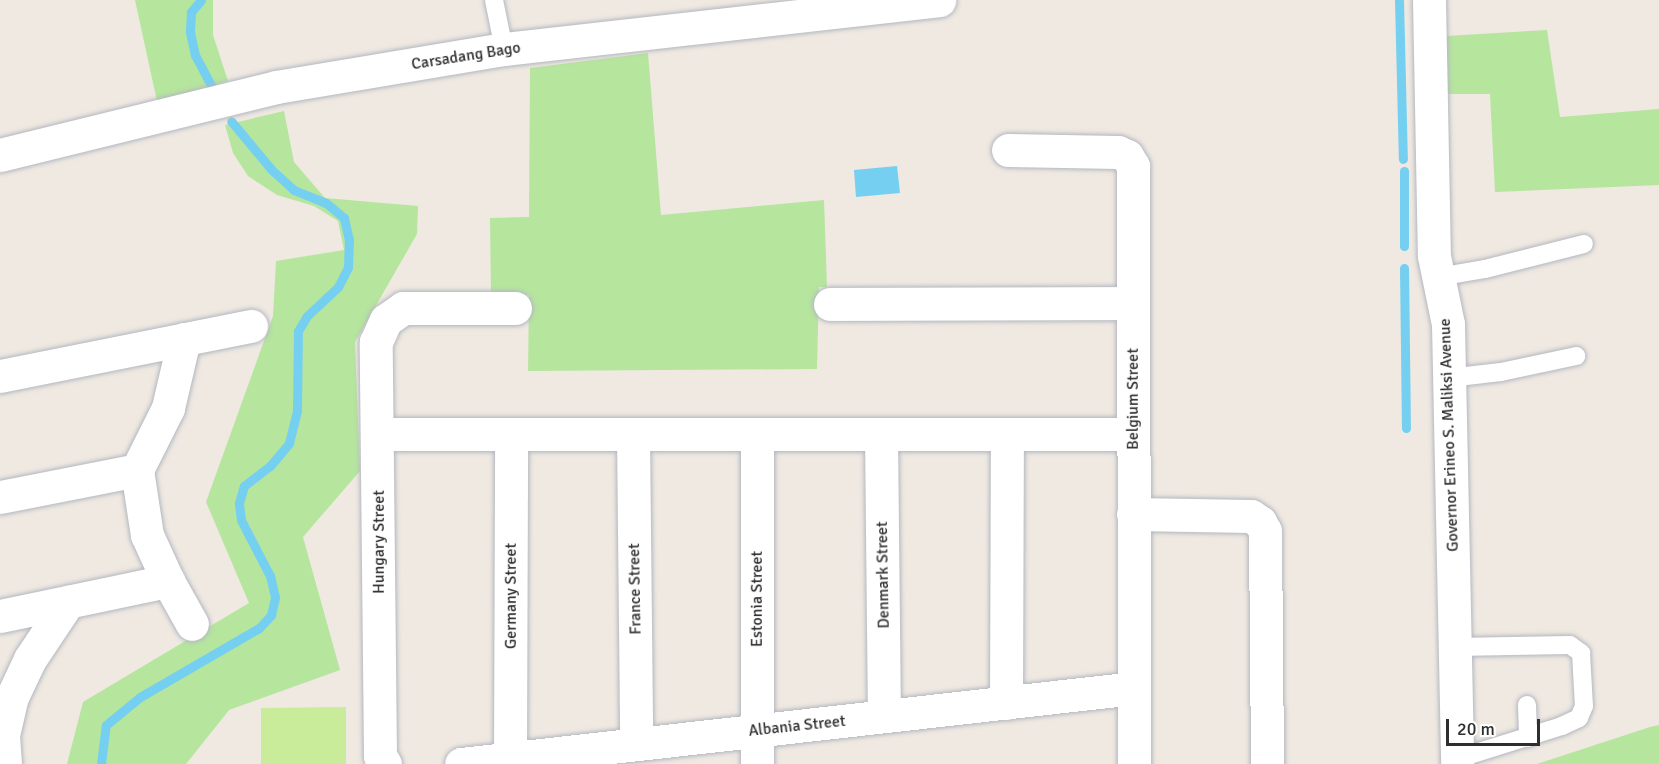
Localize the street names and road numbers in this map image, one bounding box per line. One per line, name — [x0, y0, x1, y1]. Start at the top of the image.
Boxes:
street label: Carsadang Bago — [410, 38, 522, 74]
street label: Governor Erineo S. Maliksi Avenue — [1435, 318, 1463, 552]
street label: Belgium Street — [1123, 348, 1143, 450]
street label: Hungary Street — [369, 490, 389, 594]
street label: Denmark Street — [872, 521, 894, 629]
street label: Germany Street — [501, 543, 521, 649]
street label: France Street — [625, 543, 645, 635]
street label: Estonia Street — [747, 551, 767, 647]
street label: Albania Street — [748, 711, 846, 741]

